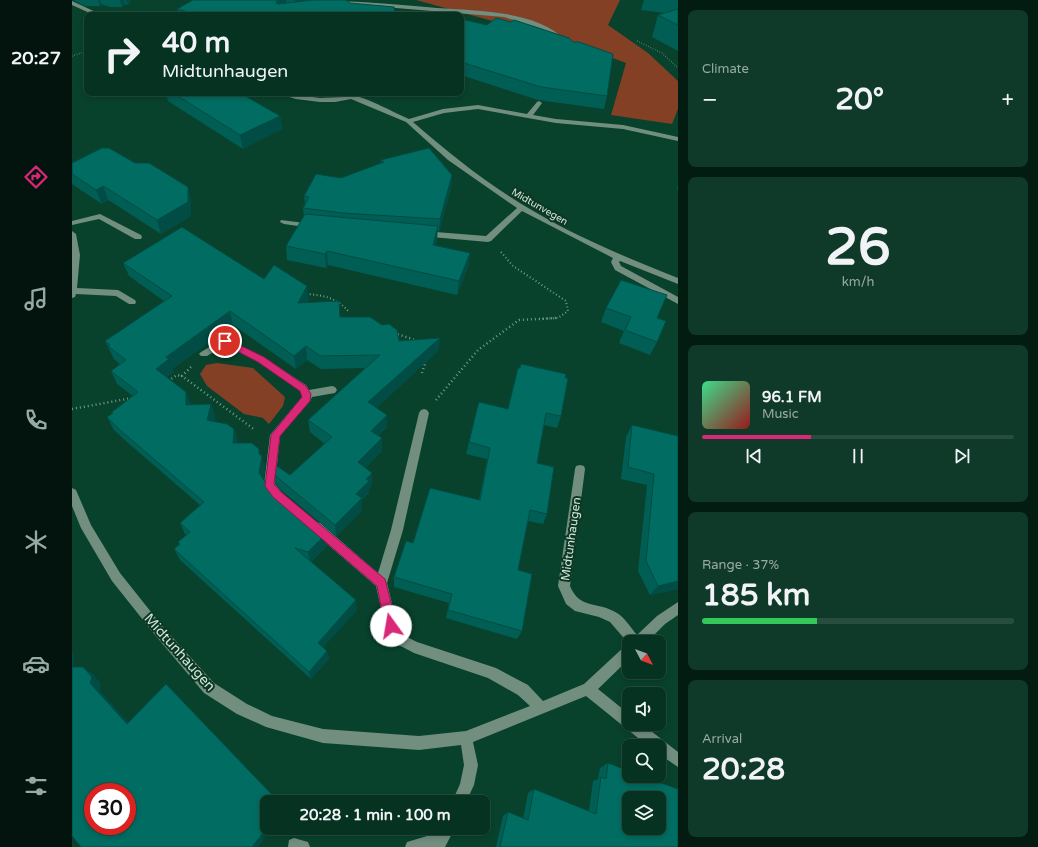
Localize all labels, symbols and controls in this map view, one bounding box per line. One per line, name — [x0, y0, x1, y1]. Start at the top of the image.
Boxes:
text: 40 m — [162, 26, 230, 60]
icon: right — [96, 28, 148, 80]
text: 20:27 — [11, 47, 61, 69]
text: Midtunhaugen — [162, 60, 288, 82]
text: Climate — [702, 61, 749, 77]
text: 20° — [835, 81, 884, 118]
text: − — [702, 87, 718, 113]
text: + — [1002, 87, 1014, 113]
icon: directions — [22, 163, 50, 191]
street label: Midtunvegen — [509, 186, 570, 228]
text: 26 — [825, 216, 891, 279]
text: km/h — [842, 274, 874, 290]
icon: music — [22, 285, 50, 313]
pin — [208, 324, 242, 358]
icon: arrive — [214, 330, 236, 352]
text: 96.1 FM — [762, 388, 822, 406]
icon: phone — [22, 406, 50, 434]
text: Music — [762, 406, 799, 422]
icon: previous — [743, 445, 765, 467]
icon: pause — [847, 445, 869, 467]
icon: next — [951, 445, 973, 467]
street label: Midtunhaugen — [558, 496, 584, 582]
icon: climate — [22, 528, 50, 556]
text: Range · 37% — [702, 557, 779, 573]
text: 185 km — [702, 577, 810, 614]
position arrow — [370, 605, 412, 647]
street label: Midtunhaugen — [140, 610, 219, 695]
north arrow — [622, 635, 666, 679]
map controls — [622, 635, 666, 835]
icon: car — [22, 650, 50, 678]
button: sound — [622, 687, 666, 731]
text: Arrival — [702, 731, 742, 747]
button: search — [622, 739, 666, 783]
text: 20:28 — [702, 751, 785, 788]
icon: filters — [22, 772, 50, 800]
speed limit sign: 30 — [84, 783, 136, 835]
button: layers — [622, 791, 666, 835]
text: 20:28 · 1 min · 100 m — [300, 806, 450, 824]

